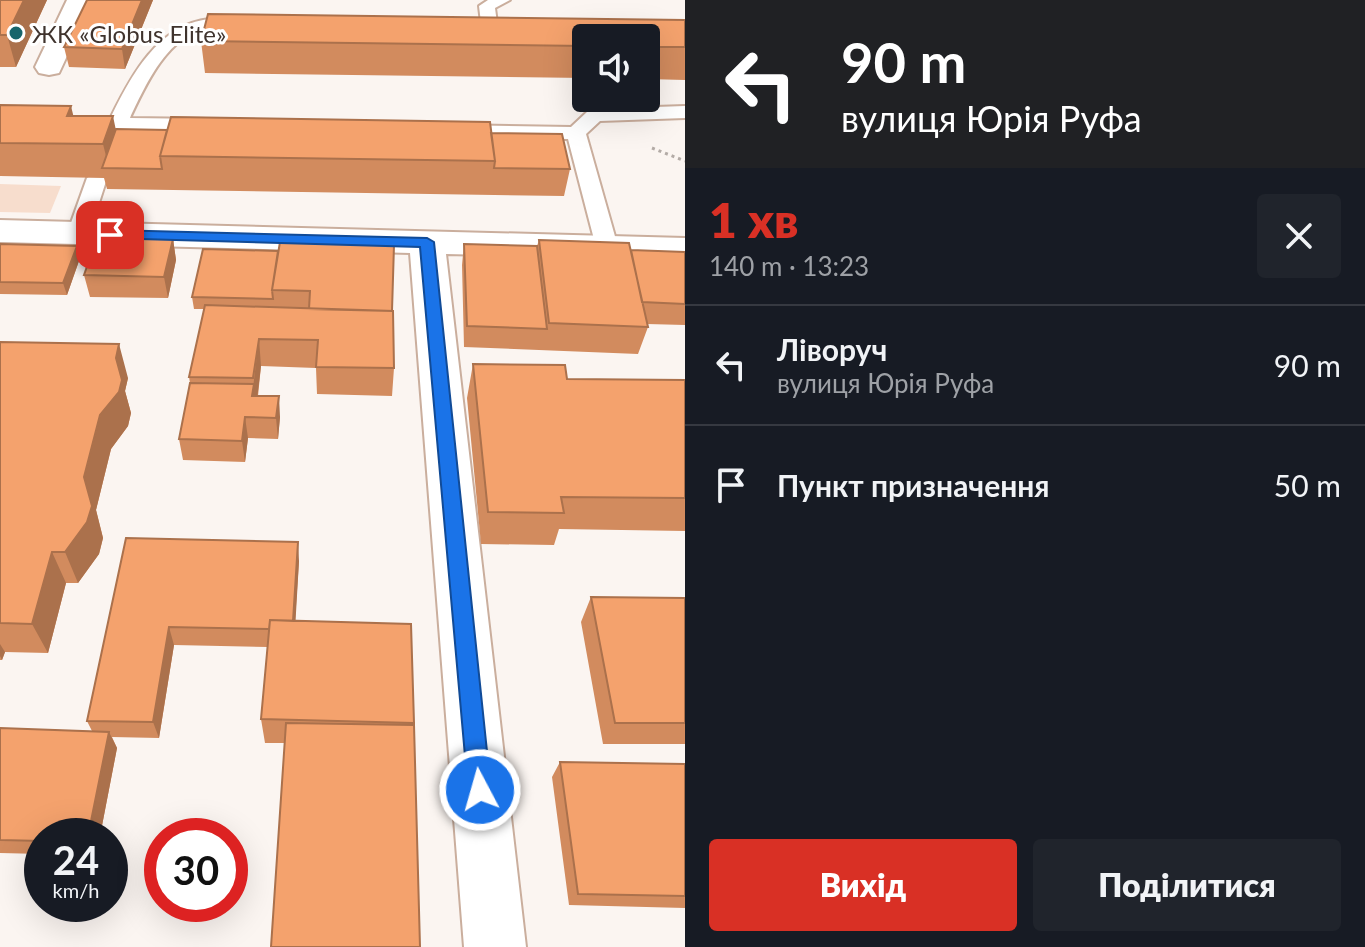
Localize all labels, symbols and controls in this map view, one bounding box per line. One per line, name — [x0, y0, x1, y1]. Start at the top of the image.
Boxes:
place label: ЖК «Globus Elite» — [32, 19, 226, 48]
marker: ЖК «Globus Elite» — [7, 24, 25, 42]
map controls — [572, 24, 660, 112]
button: sound — [572, 24, 660, 112]
text: 90 m — [841, 28, 966, 95]
icon: left — [709, 32, 813, 136]
text: вулиця Юрія Руфа — [841, 96, 1142, 140]
text: 1 хв — [709, 191, 798, 248]
button: close — [1257, 194, 1341, 278]
pin — [76, 201, 144, 269]
icon: arrive — [88, 213, 132, 257]
text: 140 m · 13:23 — [709, 250, 869, 282]
text: Ліворуч — [777, 331, 887, 367]
icon: left — [709, 343, 753, 387]
text: 90 m — [1274, 347, 1341, 383]
text: вулиця Юрія Руфа — [777, 367, 994, 399]
icon: arrive — [709, 463, 753, 507]
text: Пункт призначення — [777, 467, 1050, 503]
text: 50 m — [1274, 467, 1341, 503]
position arrow — [438, 748, 522, 832]
speed limit sign: 30 — [144, 818, 248, 922]
text: 24 — [53, 836, 99, 884]
button: Вихід — [709, 839, 1017, 931]
button: Поділитися — [1033, 839, 1341, 931]
text: km/h — [53, 878, 99, 902]

